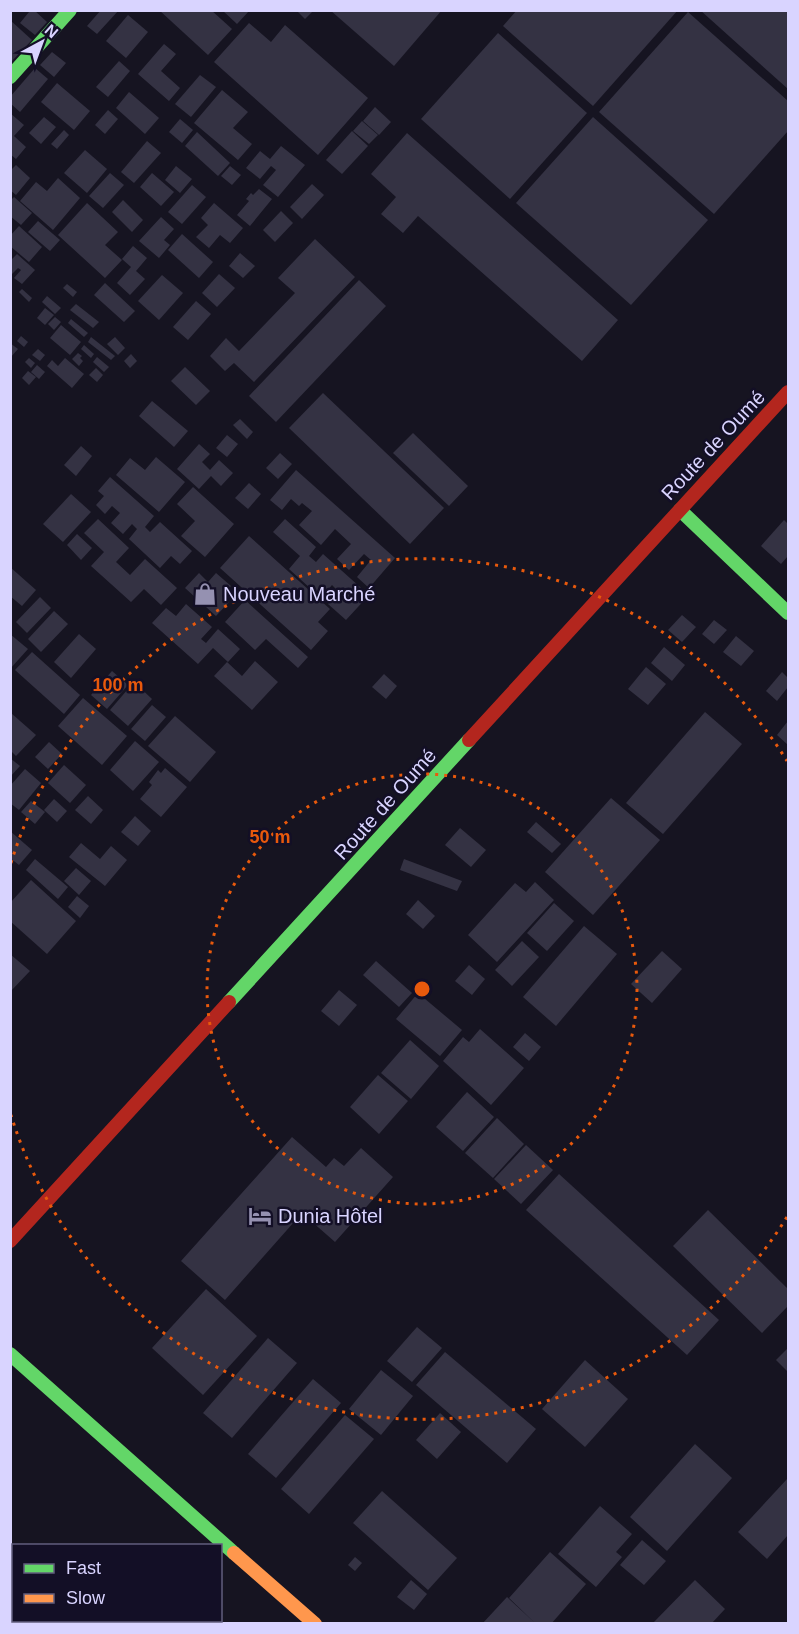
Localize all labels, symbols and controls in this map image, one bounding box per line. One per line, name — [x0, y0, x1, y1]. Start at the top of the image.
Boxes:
north arrow — [12, 12, 72, 72]
text: N — [42, 21, 61, 41]
street label: Route de Oumé — [657, 386, 769, 504]
shop icon: Nouveau Marché — [192, 581, 218, 607]
place label: Nouveau Marché — [223, 583, 375, 605]
text: 100 m — [92, 675, 144, 695]
street label: Route de Oumé — [330, 744, 440, 864]
text: 50 m — [249, 827, 291, 847]
centre of rings — [412, 979, 432, 999]
hotel icon: Dunia Hôtel — [247, 1203, 273, 1229]
place label: Dunia Hôtel — [278, 1205, 383, 1227]
legend — [12, 1544, 222, 1622]
text: Fast — [66, 1558, 101, 1578]
text: Slow — [66, 1588, 106, 1608]

